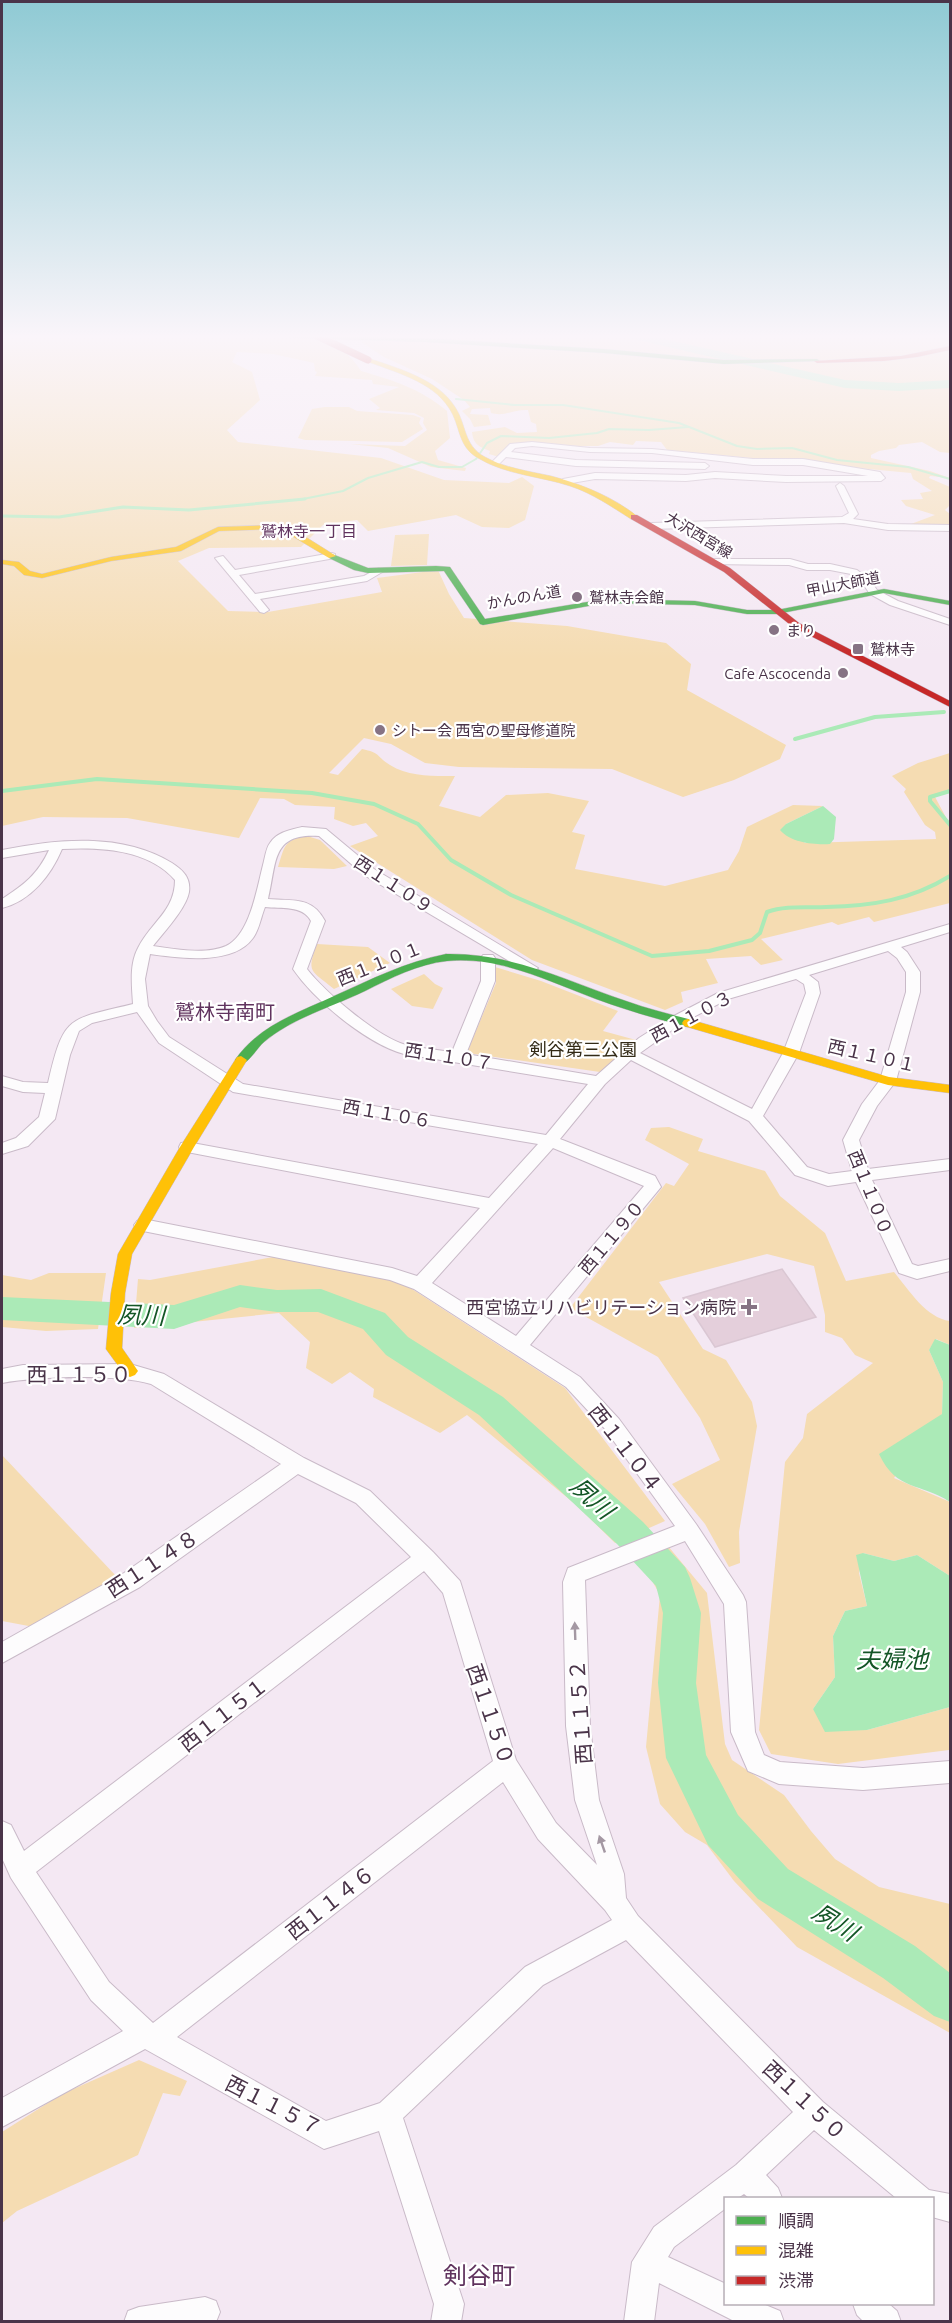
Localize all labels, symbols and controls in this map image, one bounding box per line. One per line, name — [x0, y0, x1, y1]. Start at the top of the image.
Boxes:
street label: 大沢西宮線 — [662, 508, 736, 562]
district label: 鷲林寺一丁目 — [261, 522, 357, 540]
street label: 甲山大師道 — [805, 568, 881, 600]
street label: かんのん道 — [486, 582, 562, 612]
place label: 鷲林寺会館 — [589, 589, 664, 606]
marker: 鷲林寺会館 — [570, 590, 584, 604]
place label: まり — [786, 622, 816, 639]
marker: まり — [767, 623, 781, 637]
place label: 鷲林寺 — [870, 641, 915, 658]
marker: 鷲林寺 — [851, 642, 865, 656]
place label: Cafe Ascocenda — [724, 665, 831, 682]
marker: Cafe Ascocenda — [836, 666, 850, 680]
place label: シトー会 西宮の聖母修道院 — [392, 722, 575, 739]
marker: シトー会 西宮の聖母修道院 — [373, 723, 387, 737]
street label: 西１１０９ — [351, 851, 437, 917]
street label: 西１１０１ — [334, 937, 424, 989]
street label: 西１１０３ — [647, 986, 735, 1046]
district label: 鷲林寺南町 — [175, 1000, 275, 1023]
street label: 西１１０１ — [826, 1035, 918, 1075]
street label: 西１１０７ — [403, 1039, 495, 1073]
park label: 剣谷第三公園 — [529, 1039, 637, 1059]
street label: 西１１０６ — [341, 1095, 433, 1131]
street label: 西１１００ — [845, 1147, 897, 1237]
street label: 西１１９０ — [574, 1196, 648, 1278]
place label: 西宮協立リハビリテーション病院 — [466, 1297, 736, 1317]
marker: 西宮協立リハビリテーション病院 — [740, 1298, 758, 1316]
water label: 夙川 — [117, 1301, 168, 1329]
street label: 西１１５０ — [27, 1362, 132, 1386]
street label: 西１１０４ — [584, 1399, 668, 1497]
water label: 夙川 — [565, 1472, 621, 1526]
street label: 西１１４８ — [101, 1524, 203, 1602]
one-way arrow — [571, 1622, 580, 1641]
water label: 夫婦池 — [856, 1646, 930, 1673]
street label: 西１１５２ — [564, 1659, 596, 1765]
street label: 西１１５０ — [463, 1660, 519, 1768]
street label: 西１１５１ — [174, 1672, 272, 1756]
one-way arrow — [597, 1835, 606, 1853]
street label: 西１１４６ — [281, 1860, 379, 1944]
water label: 夙川 — [807, 1898, 865, 1948]
street label: 西１１５０ — [758, 2055, 852, 2145]
street label: 西１１５７ — [222, 2070, 326, 2140]
legend — [724, 2197, 934, 2305]
text: 順調 — [778, 2210, 814, 2230]
text: 混雑 — [778, 2240, 814, 2260]
district label: 剣谷町 — [443, 2262, 515, 2289]
text: 渋滞 — [778, 2270, 814, 2290]

